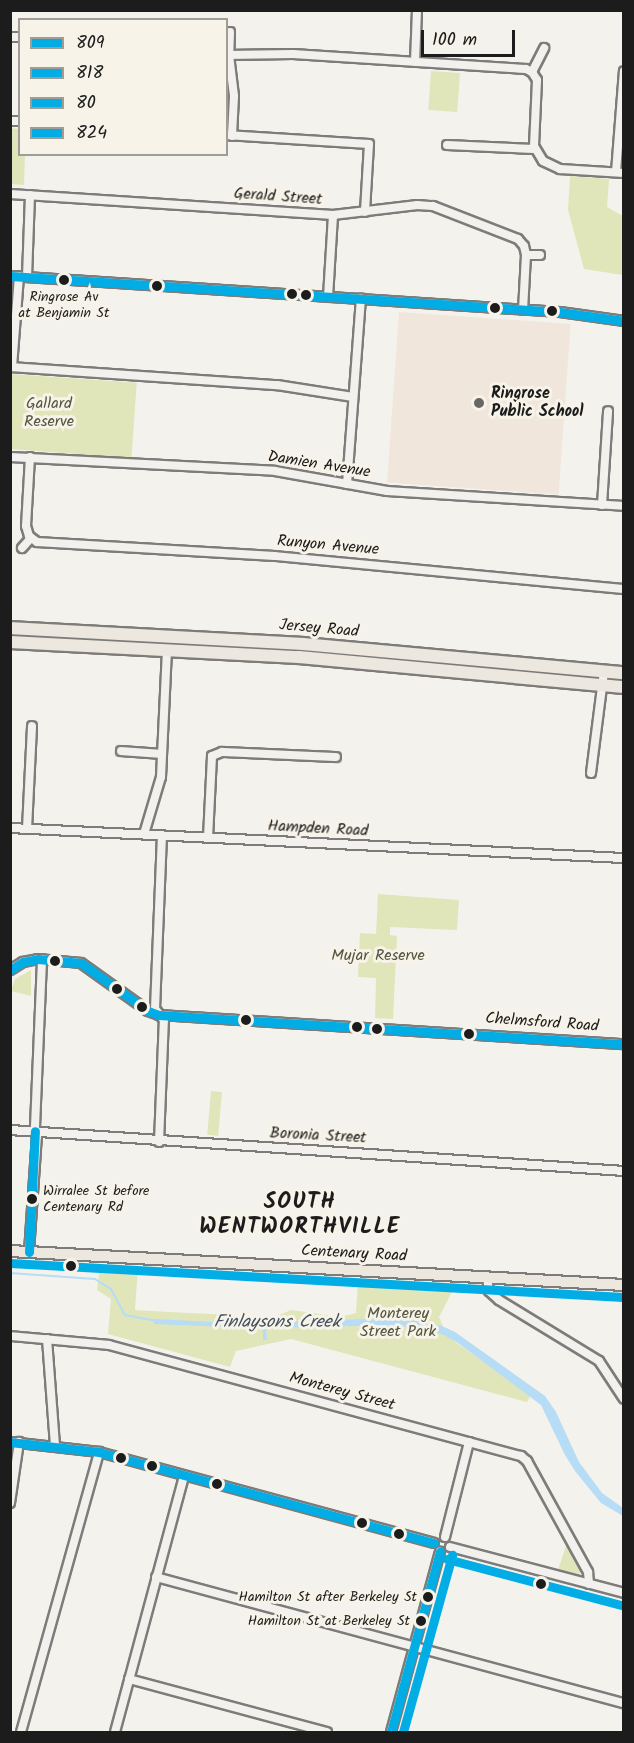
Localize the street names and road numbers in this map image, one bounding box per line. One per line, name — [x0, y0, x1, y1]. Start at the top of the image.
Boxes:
street label: Gerald Street — [233, 184, 323, 210]
street label: Damien Avenue — [266, 447, 372, 483]
street label: Runyon Avenue — [276, 532, 380, 560]
street label: Jersey Road — [278, 616, 360, 642]
street label: Hampden Road — [267, 817, 369, 841]
street label: Chelmsford Road — [485, 1009, 599, 1037]
street label: Boronia Street — [269, 1124, 367, 1148]
street label: Centenary Road — [301, 1242, 407, 1266]
street label: Monterey Street — [287, 1369, 397, 1415]

